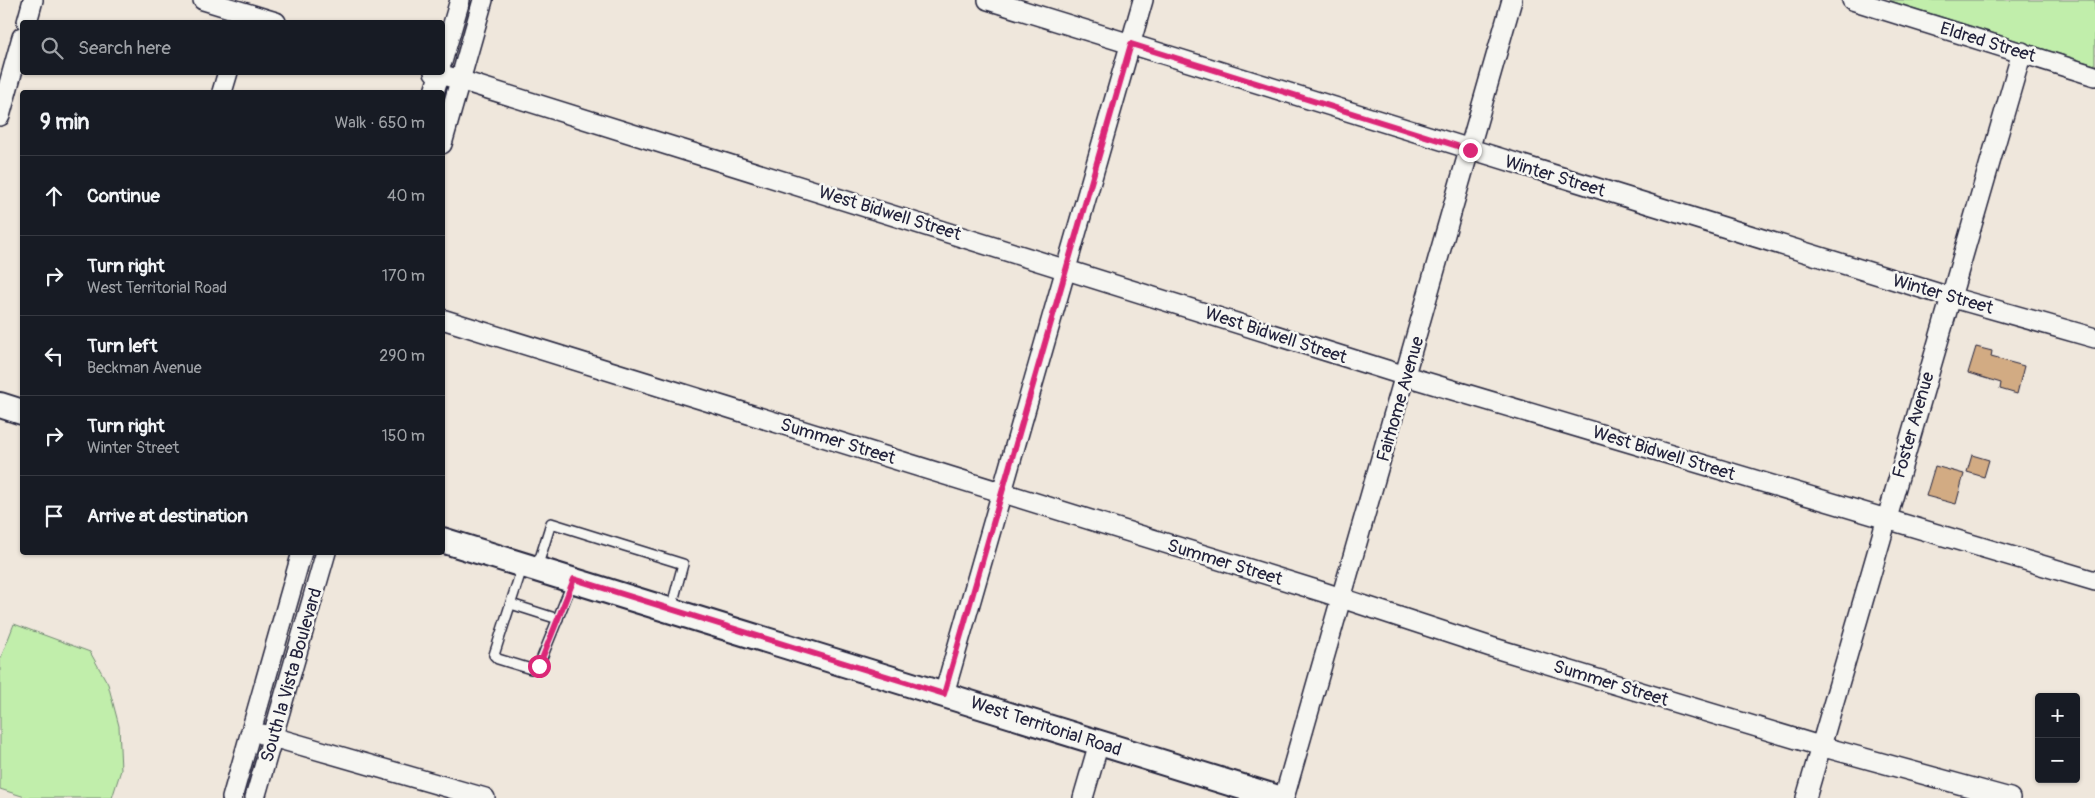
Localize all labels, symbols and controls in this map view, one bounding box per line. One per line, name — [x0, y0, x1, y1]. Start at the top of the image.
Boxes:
street label: Eldred Street — [1937, 17, 2039, 68]
search box — [20, 20, 445, 75]
icon: search — [38, 34, 66, 62]
text: Search here — [78, 36, 171, 60]
text: 9 min — [40, 109, 89, 136]
text: Walk · 650 m — [335, 113, 425, 133]
route end — [1459, 139, 1482, 162]
street label: Winter Street — [1502, 150, 1609, 203]
street label: West Bidwell Street — [816, 181, 965, 246]
icon: ahead — [40, 182, 68, 210]
text: Continue — [87, 184, 160, 208]
text: 40 m — [387, 186, 425, 206]
text: Turn right — [87, 254, 165, 278]
icon: right — [40, 262, 68, 290]
text: 170 m — [382, 266, 425, 286]
street label: Winter Street — [1890, 269, 1997, 320]
text: West Territorial Road — [87, 278, 227, 298]
street label: West Bidwell Street — [1202, 302, 1350, 370]
text: Turn left — [87, 334, 157, 358]
street label: Fairhome Avenue — [1372, 334, 1429, 465]
icon: left — [40, 342, 68, 370]
text: 290 m — [379, 346, 425, 366]
text: Beckman Avenue — [87, 358, 202, 378]
street label: Foster Avenue — [1887, 369, 1940, 481]
street label: Summer Street — [778, 413, 899, 470]
text: Turn right — [87, 414, 165, 438]
street label: West Bidwell Street — [1590, 421, 1739, 486]
icon: right — [40, 422, 68, 450]
text: 150 m — [381, 426, 425, 446]
text: Winter Street — [87, 438, 179, 458]
icon: arrive — [40, 502, 68, 530]
text: Arrive at destination — [87, 504, 248, 528]
street label: Summer Street — [1165, 534, 1286, 591]
street label: South la Vista Boulevard — [256, 585, 327, 765]
route start — [528, 655, 551, 678]
street label: Summer Street — [1551, 655, 1672, 712]
street label: West Territorial Road — [967, 691, 1124, 762]
map controls — [2035, 693, 2080, 783]
button: + — [2035, 693, 2080, 738]
button: − — [2035, 738, 2080, 783]

